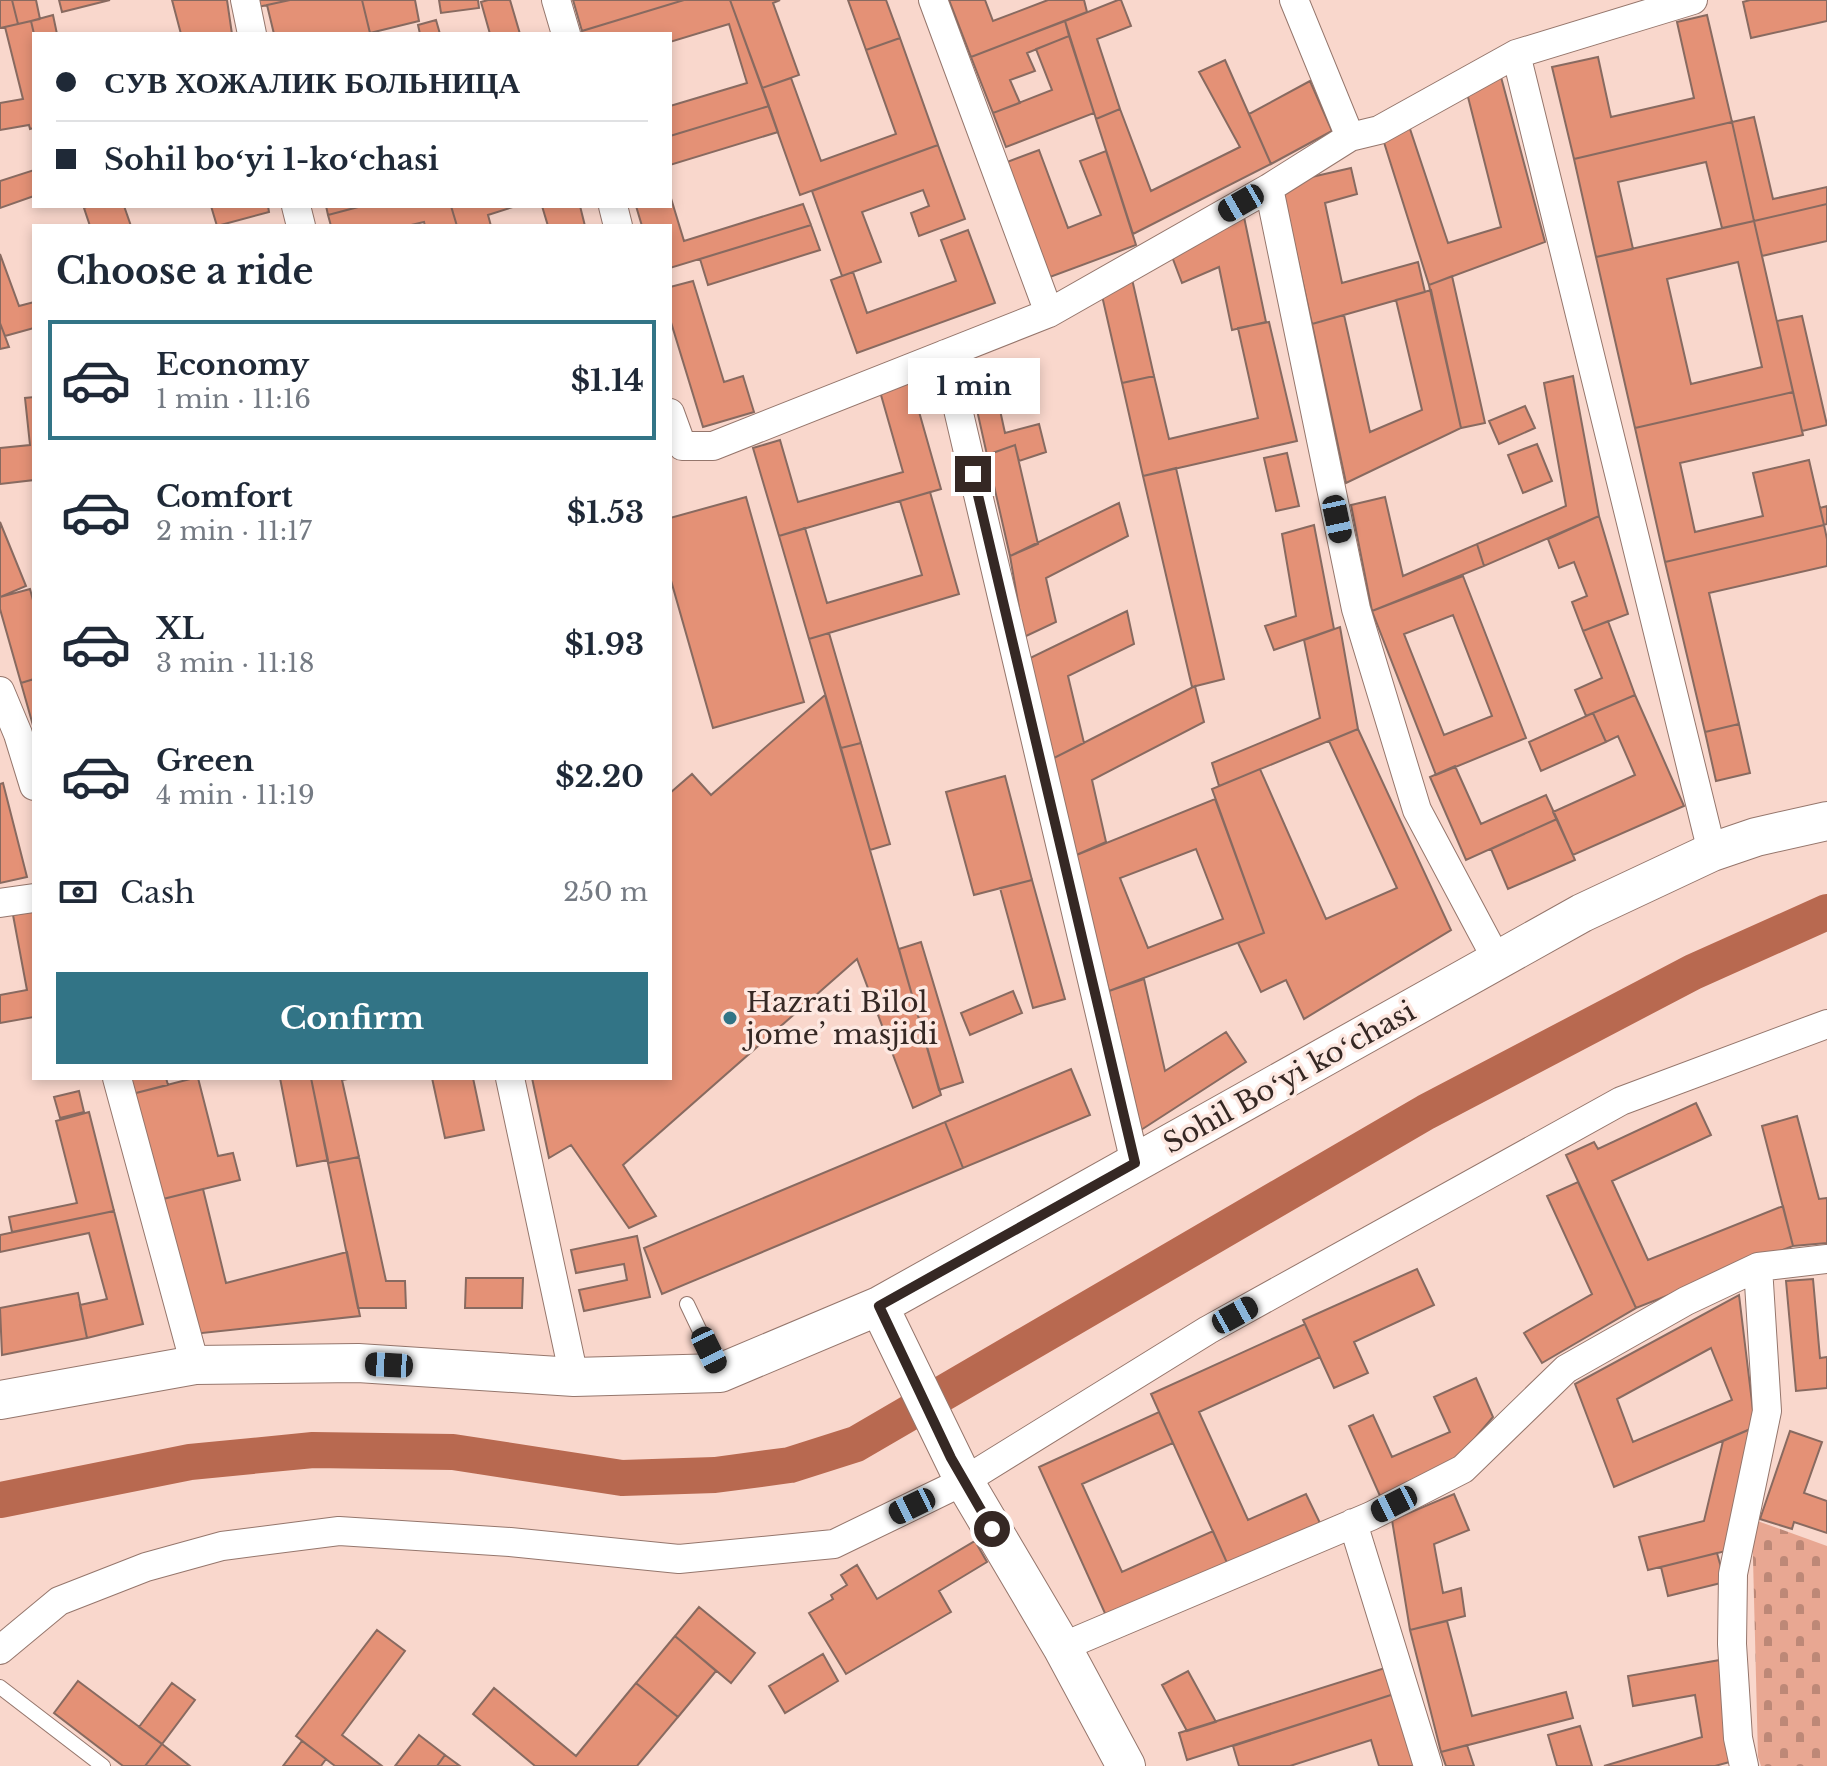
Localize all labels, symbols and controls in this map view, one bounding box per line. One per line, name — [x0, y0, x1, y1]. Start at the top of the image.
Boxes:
text: СУВ ХОЖАЛИК БОЛЬНИЦА — [104, 64, 520, 101]
text: Sohil boʻyi 1-koʻchasi — [104, 141, 439, 178]
car — [1214, 181, 1268, 225]
text: Choose a ride — [56, 249, 313, 294]
icon: car — [60, 344, 132, 416]
text: Economy — [156, 346, 309, 383]
callout: 1 min — [907, 358, 1039, 414]
text: $1.14 — [571, 362, 644, 399]
text: 1 min — [936, 370, 1012, 402]
text: 1 min · 11:16 — [156, 383, 311, 415]
route end — [955, 456, 991, 492]
icon: car — [60, 476, 132, 548]
text: Comfort — [156, 478, 293, 515]
car — [1320, 493, 1354, 545]
text: $1.53 — [567, 494, 644, 531]
text: 2 min · 11:17 — [156, 515, 312, 547]
icon: car — [60, 608, 132, 680]
text: XL — [156, 610, 204, 647]
text: $1.93 — [564, 626, 644, 663]
text: 3 min · 11:18 — [156, 647, 314, 679]
icon: car — [60, 740, 132, 812]
text: Green — [156, 742, 254, 779]
text: $2.20 — [555, 758, 644, 795]
text: 4 min · 11:19 — [156, 779, 315, 811]
icon: cash — [56, 870, 100, 914]
text: Cash — [120, 874, 195, 911]
text: 250 m — [563, 876, 648, 908]
button: Confirm — [56, 972, 648, 1064]
place label: Hazrati Bilol jome’ masjidi — [742, 985, 938, 1052]
street label: Sohil Boʻyi koʻchasi — [1157, 994, 1421, 1161]
marker: Hazrati Bilol jome’ masjidi — [721, 1009, 739, 1027]
car — [1208, 1293, 1262, 1337]
car — [688, 1323, 730, 1377]
car — [364, 1352, 414, 1378]
car — [1367, 1482, 1421, 1526]
car — [885, 1485, 939, 1527]
route start — [974, 1511, 1010, 1547]

